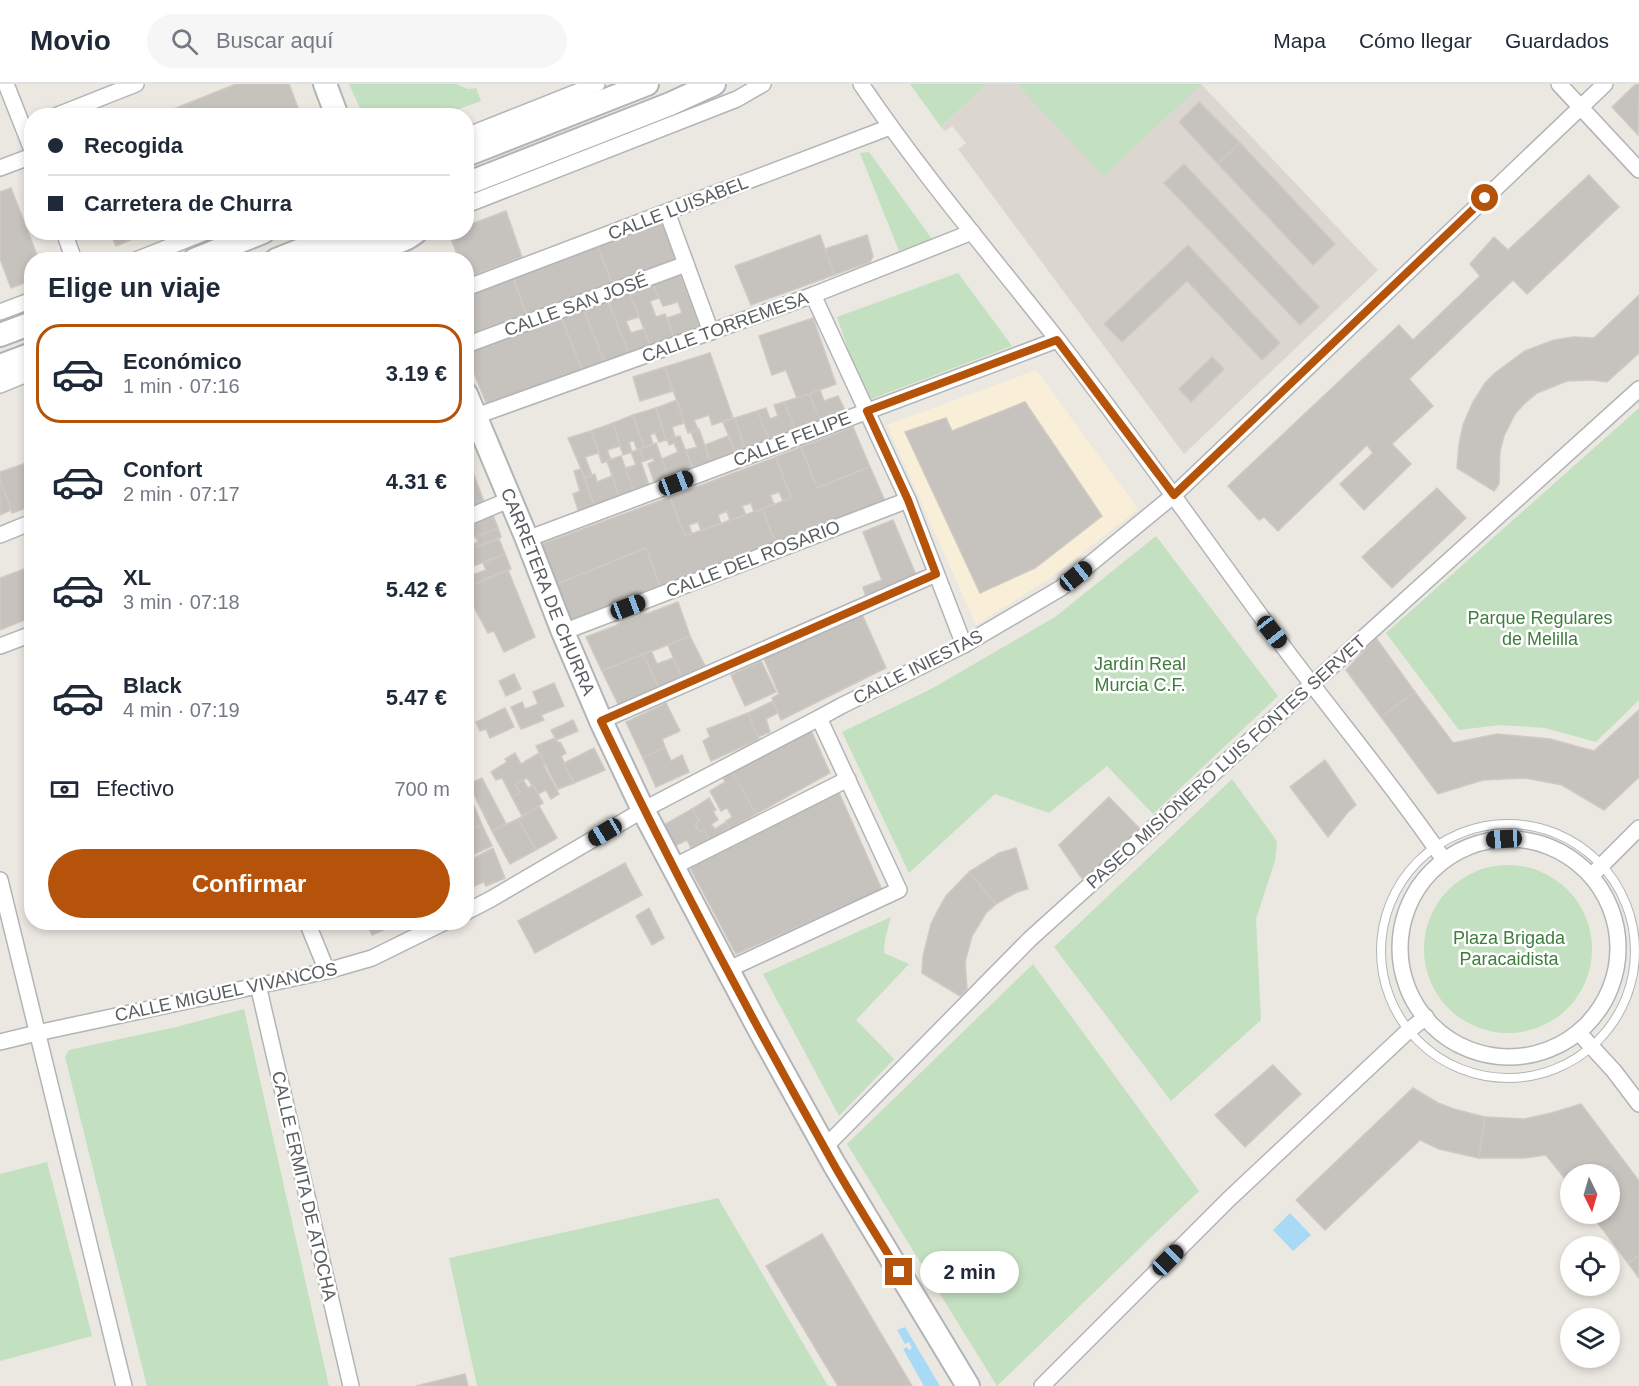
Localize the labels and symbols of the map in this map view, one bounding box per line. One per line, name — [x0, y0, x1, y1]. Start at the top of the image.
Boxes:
street label: CALLE LUISABEL — [605, 172, 751, 244]
route start — [1471, 184, 1498, 211]
street label: CALLE SAN JOSÉ — [502, 270, 650, 340]
street label: CALLE TORREMESA — [639, 288, 811, 366]
street label: CALLE FELIPE — [731, 407, 853, 471]
car — [656, 468, 696, 498]
street label: CARRETERA DE CHURRA — [497, 485, 599, 698]
street label: CALLE DEL ROSARIO — [663, 517, 843, 601]
car — [1056, 558, 1096, 594]
car — [608, 592, 648, 622]
park label: Parque Regulares de Melilla — [1467, 608, 1613, 649]
car — [1254, 612, 1290, 652]
street label: CALLE INIESTAS — [850, 626, 986, 708]
street label: PASEO MISIONERO LUIS FONTES SERVET — [1082, 631, 1370, 893]
park label: Jardín Real Murcia C.F. — [1094, 654, 1186, 695]
car — [585, 815, 625, 849]
car — [1486, 829, 1522, 849]
park label: Plaza Brigada Paracaidista — [1453, 928, 1566, 969]
street label: CALLE MIGUEL VIVANCOS — [113, 959, 339, 1025]
street label: CALLE ERMITA DE ATOCHA — [268, 1069, 340, 1303]
north arrow — [1560, 1164, 1620, 1224]
car — [1149, 1241, 1187, 1279]
callout: 2 min — [920, 1251, 1019, 1293]
route end — [885, 1258, 912, 1285]

